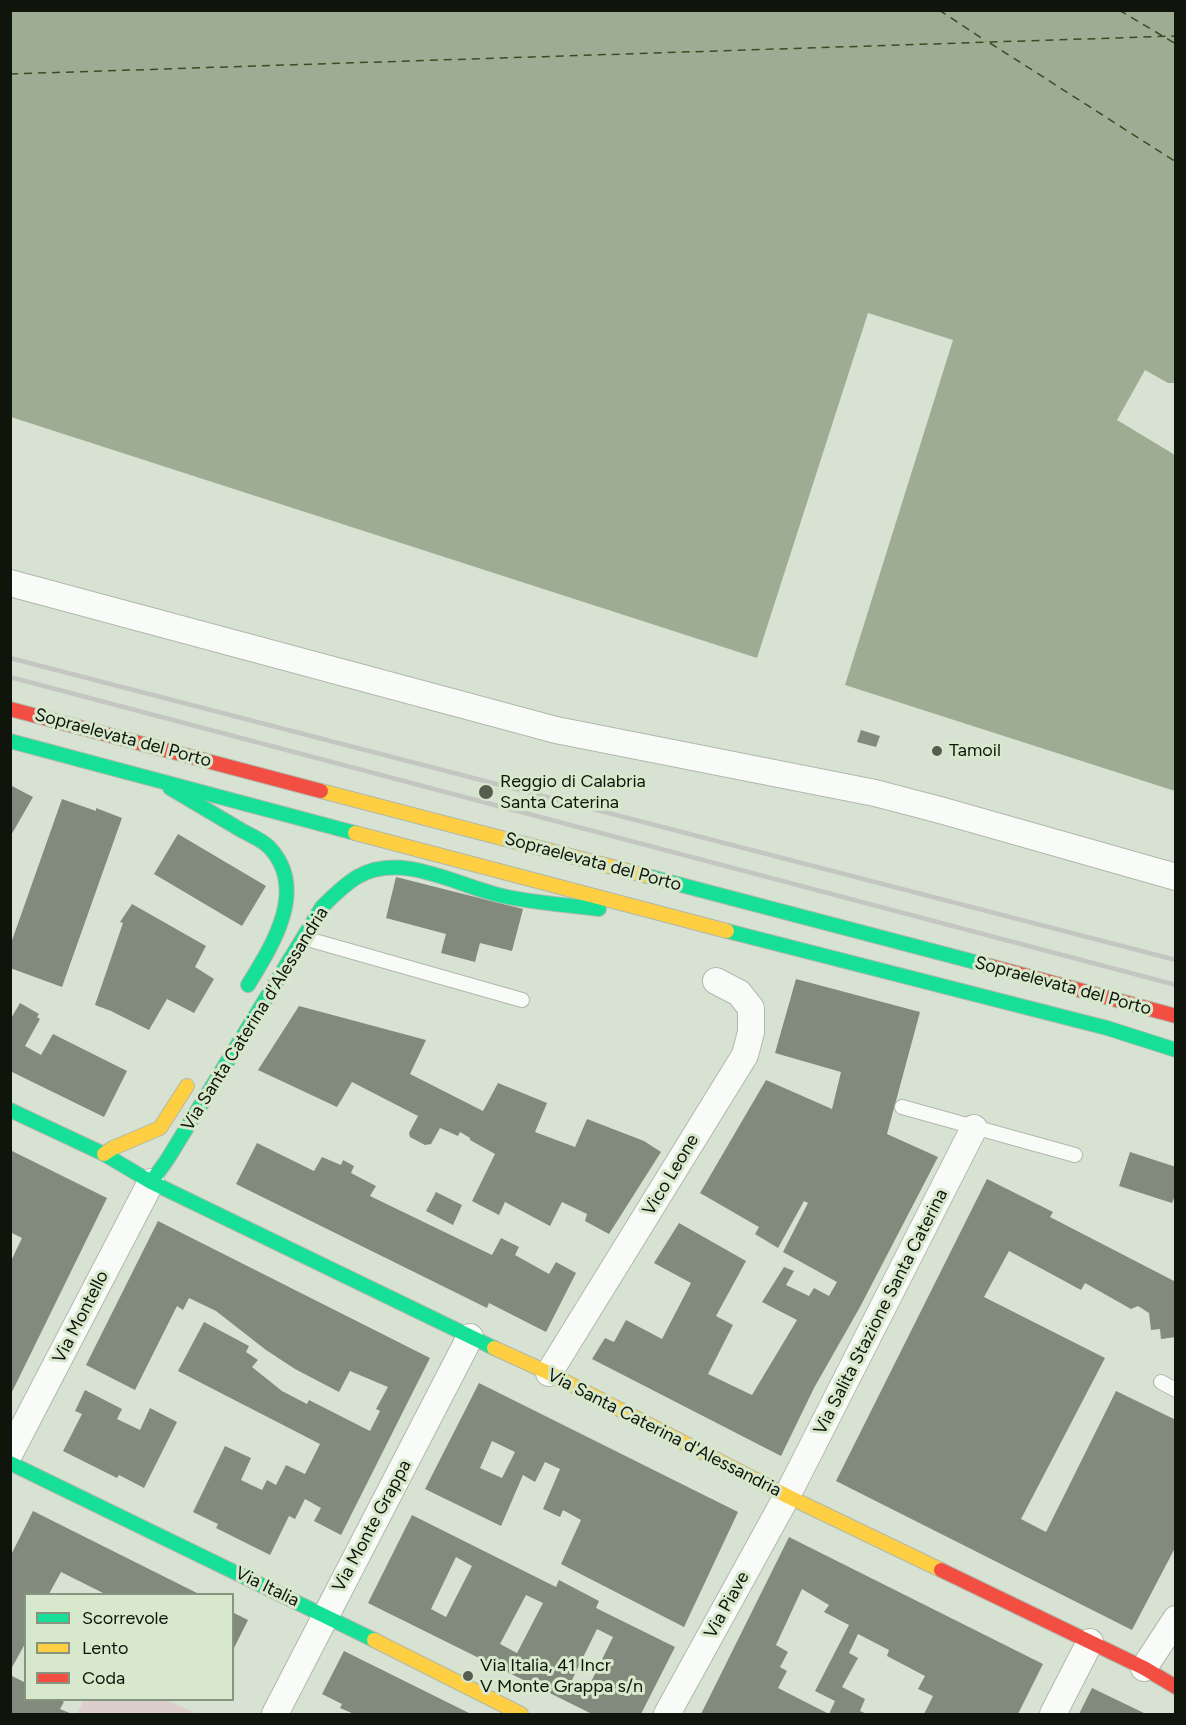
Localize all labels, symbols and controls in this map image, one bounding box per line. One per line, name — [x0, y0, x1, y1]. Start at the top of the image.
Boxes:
street label: Sopraelevata del Porto — [32, 704, 214, 772]
place label: Tamoil — [949, 740, 1001, 762]
marker: Tamoil — [930, 744, 944, 758]
place label: Reggio di Calabria Santa Caterina — [500, 771, 646, 814]
marker: Reggio di Calabria Santa Caterina — [477, 783, 495, 801]
street label: Sopraelevata del Porto — [502, 828, 684, 896]
street label: Via Santa Caterina d'Alessandria — [177, 903, 333, 1135]
street label: Sopraelevata del Porto — [972, 952, 1154, 1020]
street label: Vico Leone — [638, 1131, 704, 1219]
street label: Via Salita Stazione Santa Caterina — [809, 1186, 953, 1438]
street label: Via Montello — [48, 1267, 114, 1367]
street label: Via Santa Caterina d'Alessandria — [543, 1364, 785, 1502]
street label: Via Monte Grappa — [328, 1456, 416, 1596]
street label: Via Italia — [232, 1562, 302, 1612]
street label: Via Piave — [700, 1568, 754, 1642]
legend — [24, 1593, 234, 1701]
text: Scorrevole — [82, 1607, 168, 1629]
text: Lento — [82, 1637, 128, 1659]
place label: Via Italia, 41 Incr V Monte Grappa s/n — [480, 1655, 643, 1698]
text: Coda — [82, 1667, 125, 1689]
marker: Via Italia, 41 Incr V Monte Grappa s/n — [461, 1669, 475, 1683]

